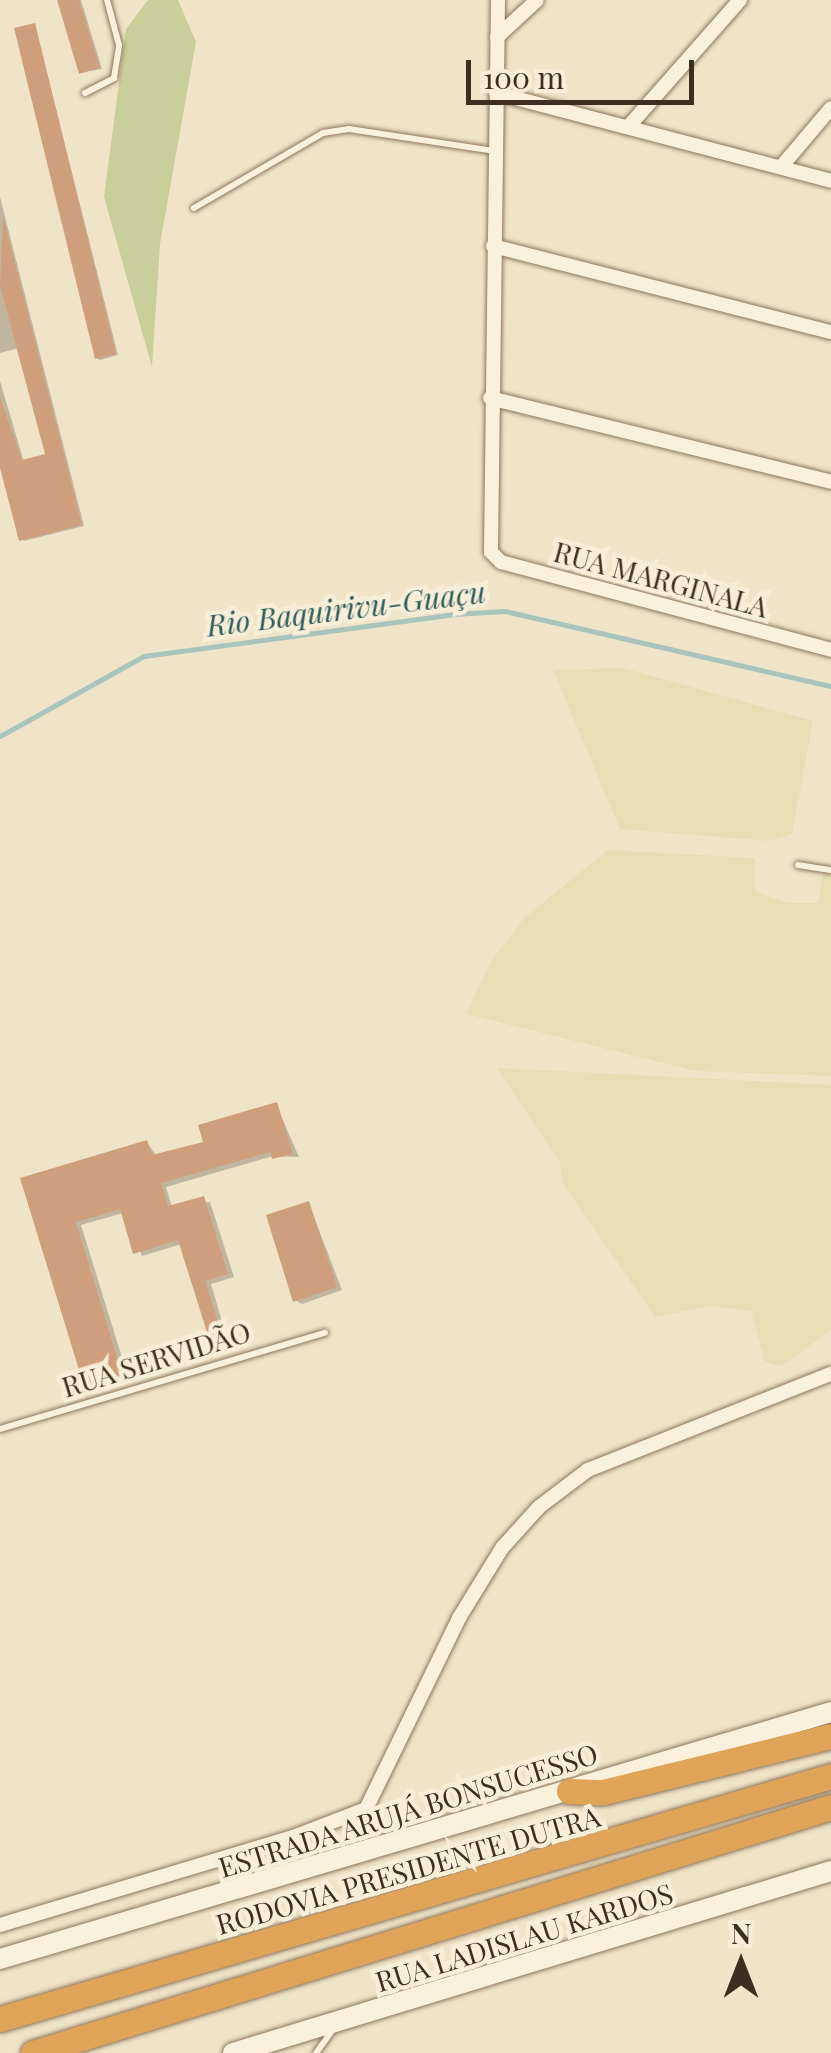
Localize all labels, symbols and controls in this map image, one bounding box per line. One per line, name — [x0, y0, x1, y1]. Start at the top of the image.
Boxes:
scale bar — [471, 40, 698, 102]
text: 100 m — [483, 57, 564, 97]
street label: RUA MARGINALA — [550, 534, 772, 624]
water label: Rio Baquirivu-Guaçu — [204, 573, 488, 643]
street label: RUA SERVIDÃO — [58, 1314, 254, 1404]
street label: ESTRADA ARUJÁ BONSUCESSO — [214, 1736, 602, 1884]
street label: RODOVIA PRESIDENTE DUTRA — [212, 1799, 604, 1941]
street label: RUA LADISLAU KARDOS — [371, 1876, 677, 1998]
north arrow — [691, 1913, 791, 2013]
text: N — [731, 1914, 751, 1951]

